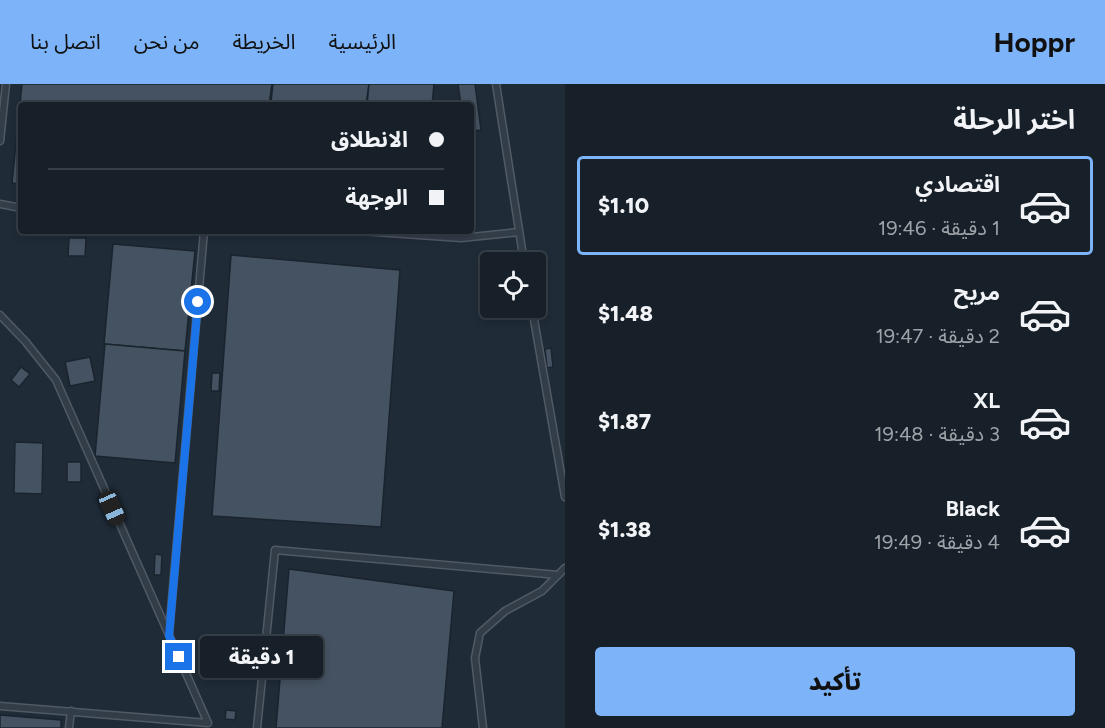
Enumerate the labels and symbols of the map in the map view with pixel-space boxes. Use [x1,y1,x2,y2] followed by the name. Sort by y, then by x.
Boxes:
[184,288,211,315] route start
[96,488,128,528] car
[200,636,323,678] callout: 1 دقيقة
[165,643,192,670] route end

